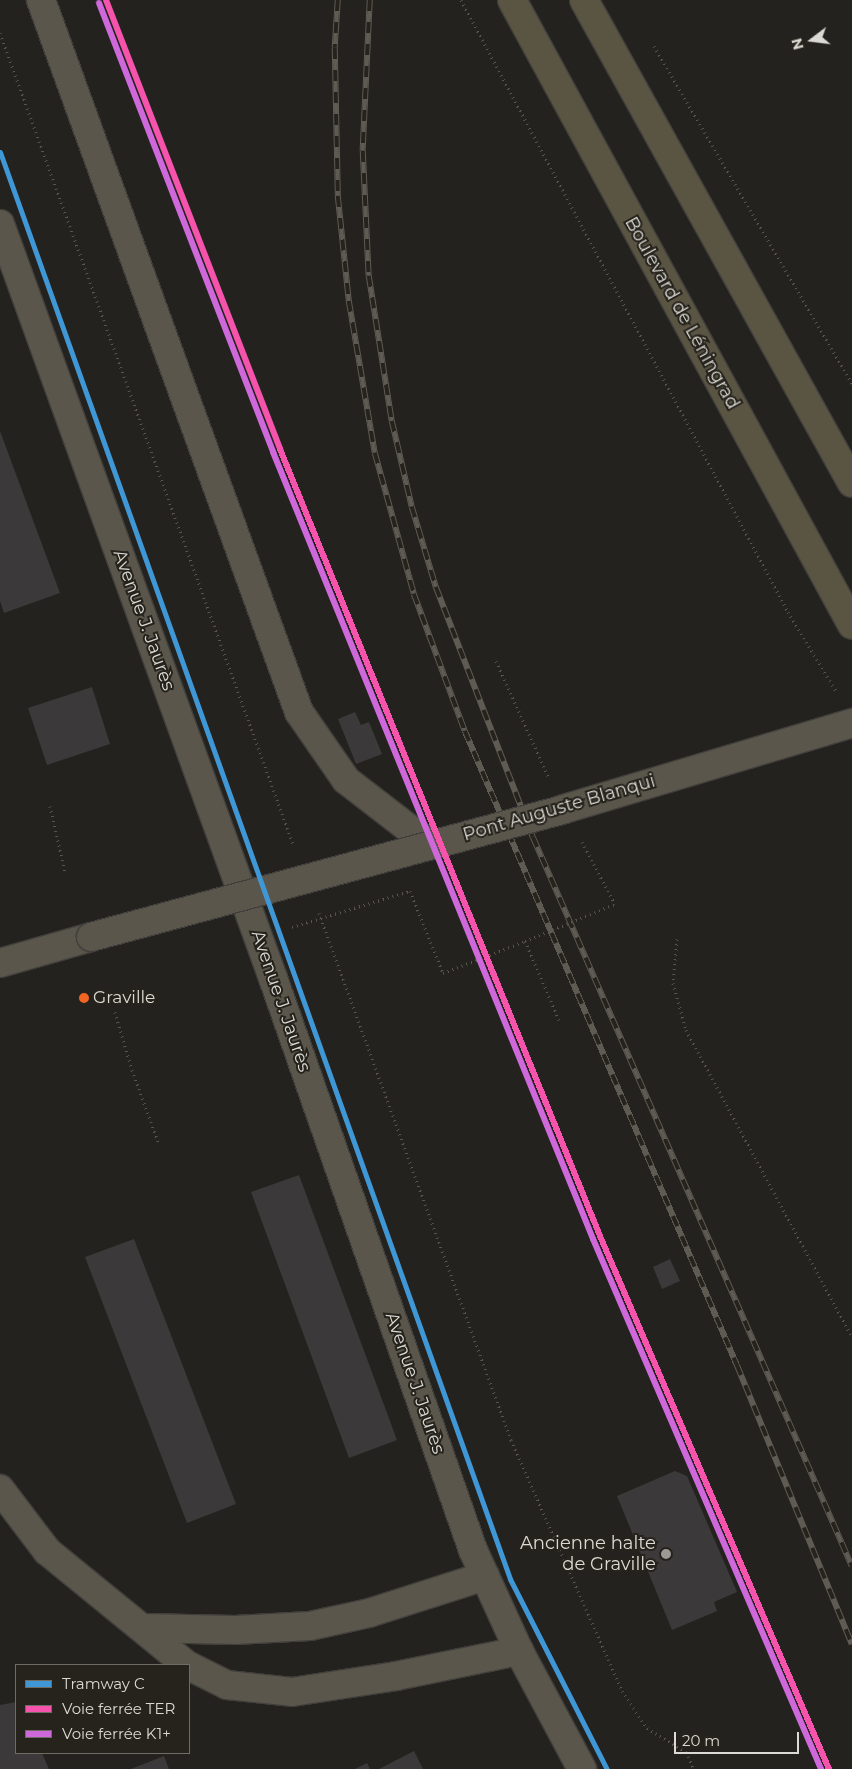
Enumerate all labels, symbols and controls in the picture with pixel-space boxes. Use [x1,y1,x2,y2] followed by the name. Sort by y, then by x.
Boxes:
[787,15,837,65] north arrow
[787,36,808,52] text: N
[620,213,744,413] street label: Boulevard de Léningrad
[108,547,180,693] street label: Avenue J. Jaurès
[460,770,658,846] street label: Pont Auguste Blanqui
[247,927,315,1075] street label: Avenue J. Jaurès
[93,988,155,1008] place label: Graville
[79,993,89,1003] marker: Graville
[381,1309,449,1457] street label: Avenue J. Jaurès
[520,1533,656,1576] place label: Ancienne halte de Graville
[660,1548,672,1560] marker: Ancienne halte de Graville
[15,1664,190,1754] legend
[62,1674,145,1693] text: Tramway C
[62,1699,175,1718] text: Voie ferrée TER
[677,1722,802,1754] scale bar
[62,1724,171,1743] text: Voie ferrée K1+
[682,1731,720,1750] text: 20 m

